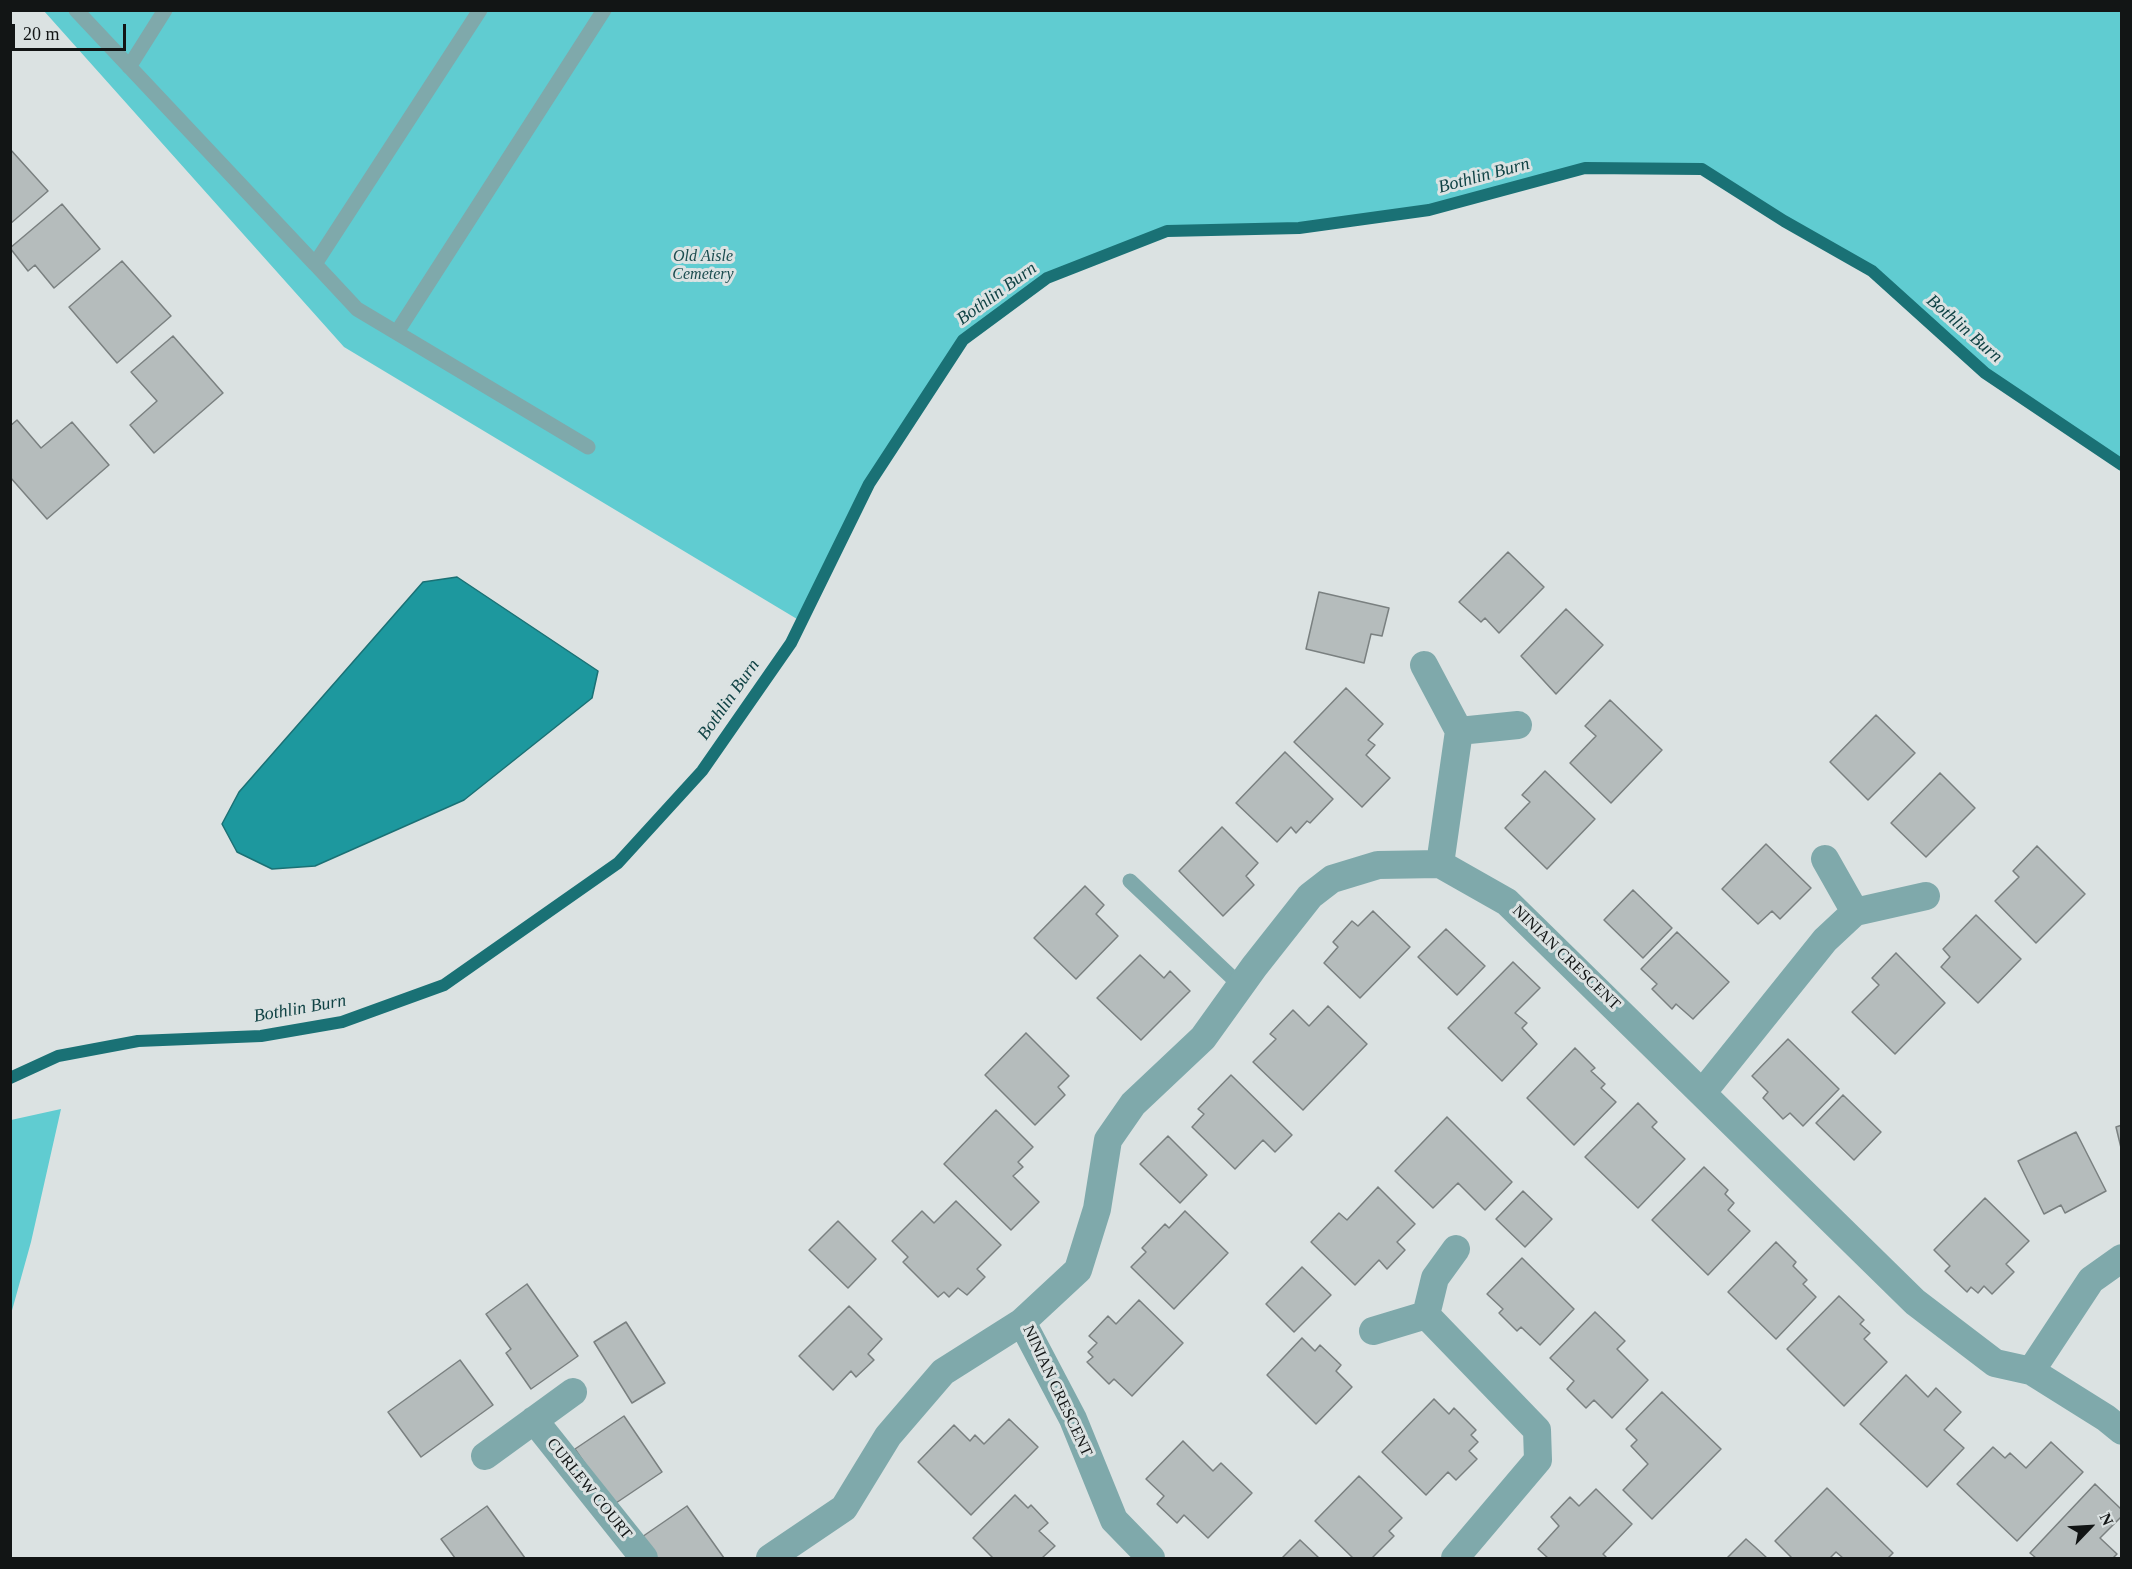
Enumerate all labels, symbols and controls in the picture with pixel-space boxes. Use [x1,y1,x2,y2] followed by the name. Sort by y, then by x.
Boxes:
[15,12,129,50] scale bar
[23,24,60,44] text: 20 m
[1436,153,1532,199] water label: Bothlin Burn
[672,247,734,285] park label: Old Aisle Cemetery
[953,258,1041,330] water label: Bothlin Burn
[1922,290,2006,368] water label: Bothlin Burn
[693,656,765,744] water label: Bothlin Burn
[1508,902,1624,1014] street label: NINIAN CRESCENT
[252,990,348,1028] water label: Bothlin Burn
[1018,1322,1096,1460] street label: NINIAN CRESCENT
[542,1434,636,1544] street label: CURLEW COURT
[2060,1497,2120,1557] north arrow
[2097,1510,2117,1528] text: N

